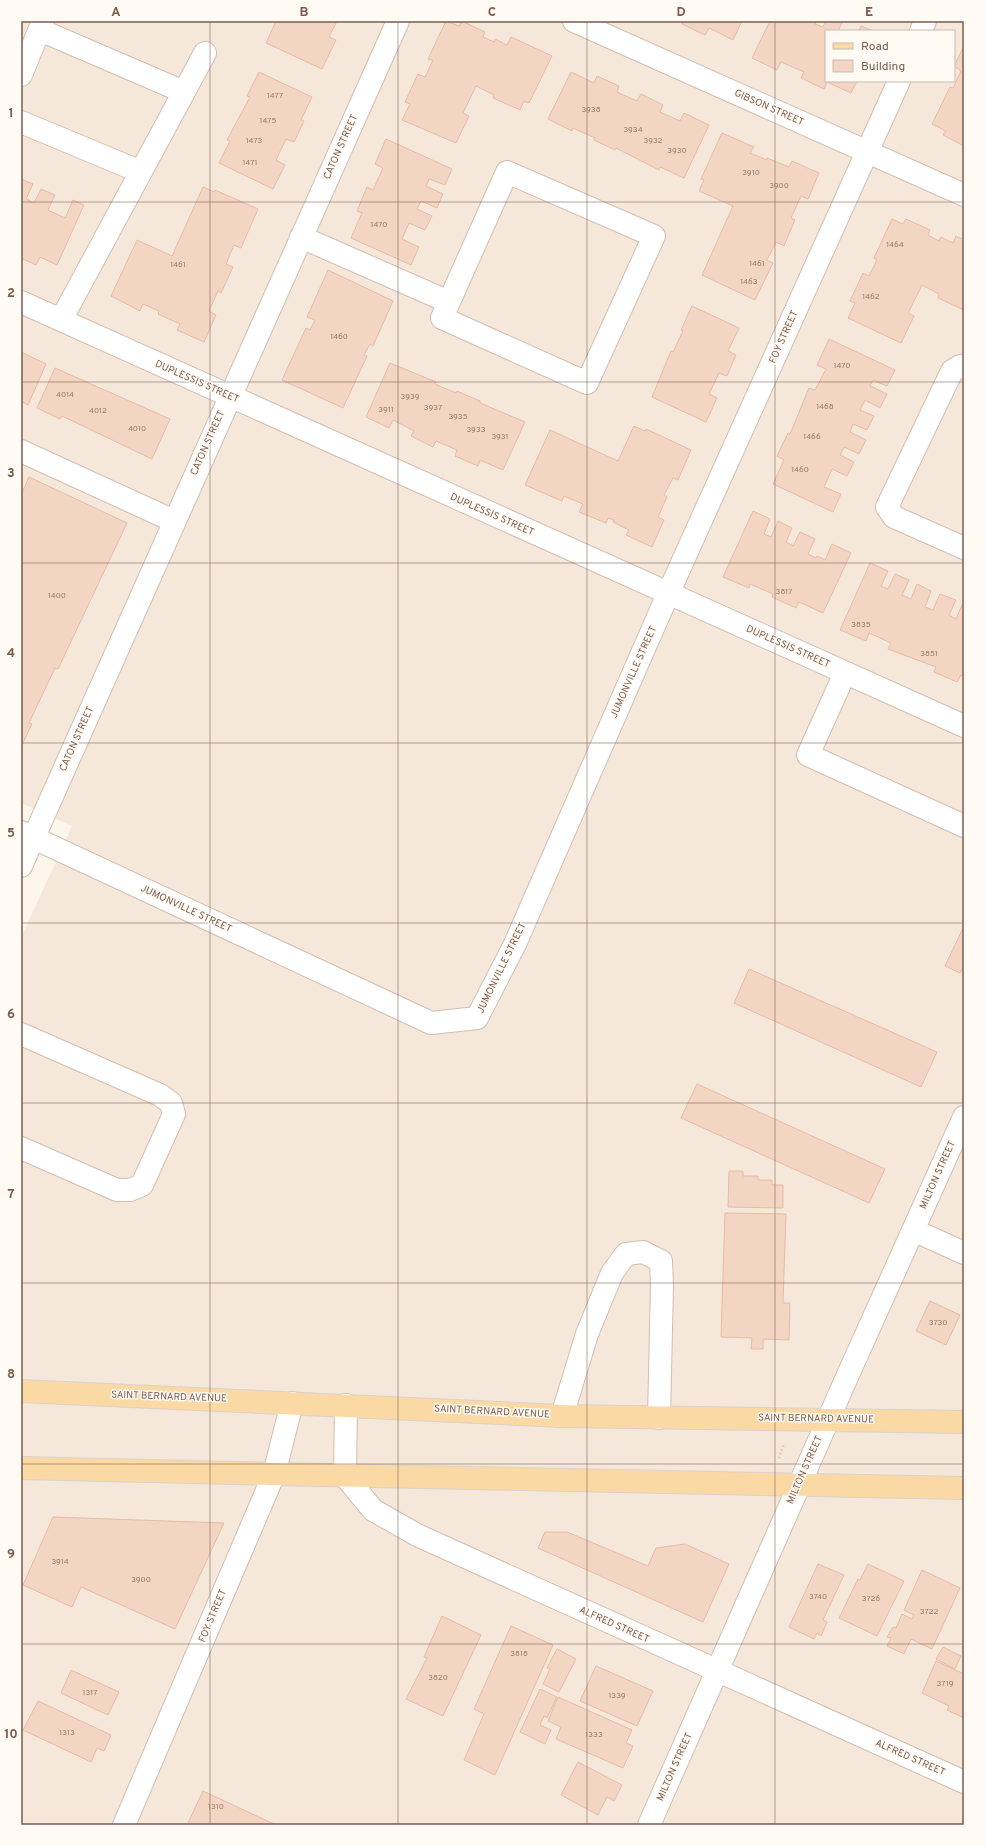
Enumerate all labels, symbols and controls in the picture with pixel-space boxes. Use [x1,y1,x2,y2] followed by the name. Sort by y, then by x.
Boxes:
[111,5,121,21] text: A
[300,5,309,21] text: B
[488,5,496,21] text: C
[676,5,686,21] text: D
[865,5,873,21] text: E
[825,30,955,82] legend
[861,39,889,55] text: Road
[861,59,905,75] text: Building
[732,87,806,129] street label: GIBSON STREET
[267,91,283,101] house number: 1477
[581,105,601,115] house number: 3938
[8,106,14,122] text: 1
[321,112,361,182] street label: CATON STREET
[260,116,276,126] house number: 1475
[623,125,643,135] house number: 3934
[246,136,262,146] house number: 1473
[644,136,663,146] house number: 3932
[667,146,687,156] house number: 3930
[242,158,258,168] house number: 1471
[742,168,760,178] house number: 3910
[769,181,789,191] house number: 3900
[371,220,387,230] house number: 1470
[886,240,904,250] house number: 1464
[749,259,765,269] house number: 1461
[170,260,186,270] house number: 1461
[740,277,758,287] house number: 1463
[7,286,15,302] text: 2
[862,292,880,302] house number: 1462
[767,308,802,366] street label: FOY STREET
[330,332,348,342] house number: 1460
[153,358,241,406] street label: DUPLESSIS STREET
[834,361,850,371] house number: 1470
[56,390,74,400] house number: 4014
[401,392,420,402] house number: 3939
[816,402,834,412] house number: 1468
[424,403,442,413] house number: 3937
[378,405,394,415] house number: 3911
[89,406,107,416] house number: 4012
[188,408,228,478] street label: CATON STREET
[448,412,468,422] house number: 3935
[128,424,146,434] house number: 4010
[466,425,486,435] house number: 3933
[491,432,509,442] house number: 3931
[803,432,821,442] house number: 1466
[791,465,809,475] house number: 1460
[7,466,15,482] text: 3
[448,491,536,539] street label: DUPLESSIS STREET
[776,587,792,597] house number: 3817
[48,591,66,601] house number: 1400
[851,620,871,630] house number: 3835
[744,623,832,671] street label: DUPLESSIS STREET
[608,624,660,720] street label: JUMONVILLE STREET
[7,646,15,662] text: 4
[920,649,938,659] house number: 3851
[57,704,97,774] street label: CATON STREET
[7,826,15,842] text: 5
[138,882,234,936] street label: JUMONVILLE STREET
[474,920,530,1016] street label: JUMONVILLE STREET
[7,1007,15,1023] text: 6
[917,1139,959,1211] street label: MILTON STREET
[8,1187,15,1203] text: 7
[929,1318,947,1328] house number: 3730
[7,1367,15,1383] text: 8
[111,1388,227,1406] street label: SAINT BERNARD AVENUE
[434,1402,550,1422] street label: SAINT BERNARD AVENUE
[758,1411,874,1427] street label: SAINT BERNARD AVENUE
[784,1434,826,1506] street label: MILTON STREET
[7,1547,15,1563] text: 9
[51,1557,69,1567] house number: 3914
[131,1575,151,1585] house number: 3900
[196,1587,230,1645] street label: FOY STREET
[809,1592,827,1602] house number: 3740
[862,1594,880,1604] house number: 3726
[577,1604,651,1646] street label: ALFRED STREET
[920,1607,938,1617] house number: 3722
[510,1649,528,1659] house number: 3818
[428,1673,448,1683] house number: 3820
[937,1679,954,1689] house number: 3719
[83,1688,97,1698] house number: 1317
[608,1691,626,1701] house number: 1339
[4,1727,18,1743] text: 10
[59,1728,75,1738] house number: 1313
[585,1730,603,1740] house number: 1333
[654,1731,696,1803] street label: MILTON STREET
[873,1737,947,1779] street label: ALFRED STREET
[208,1802,224,1812] house number: 1310

